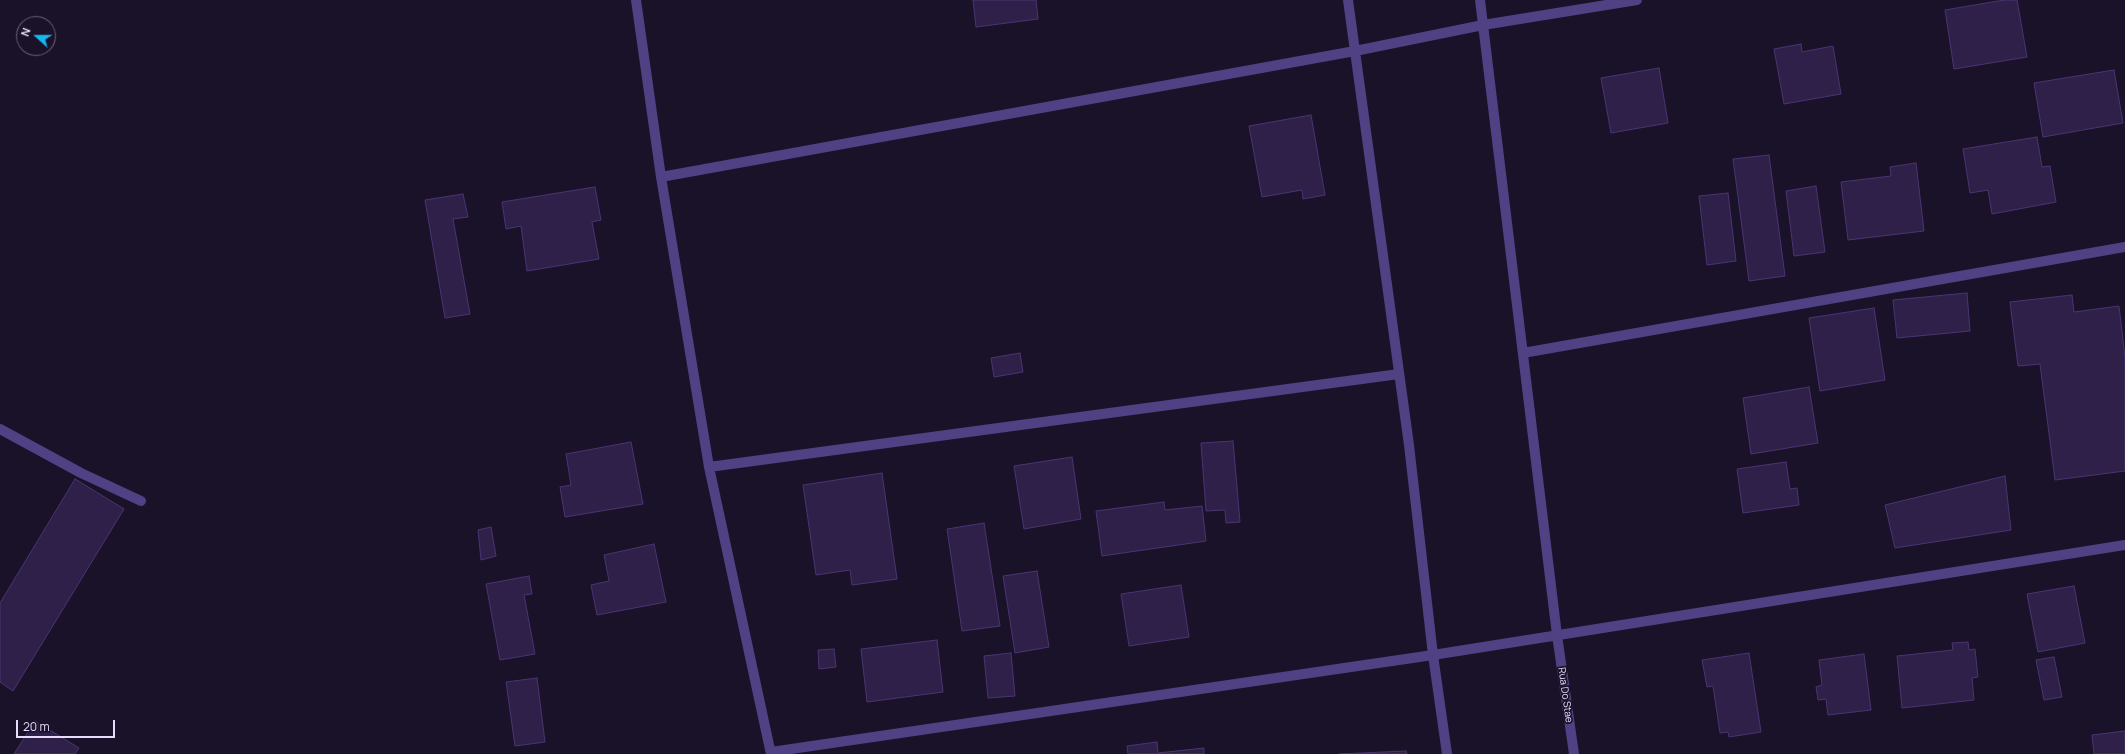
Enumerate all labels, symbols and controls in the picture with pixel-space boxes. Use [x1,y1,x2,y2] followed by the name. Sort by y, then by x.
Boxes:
[16,16,56,56] north arrow
[17,26,34,38] text: N
[1555,666,1575,724] street label: Rua Do Stae
[18,712,117,738] scale bar
[23,718,50,735] text: 20 m

